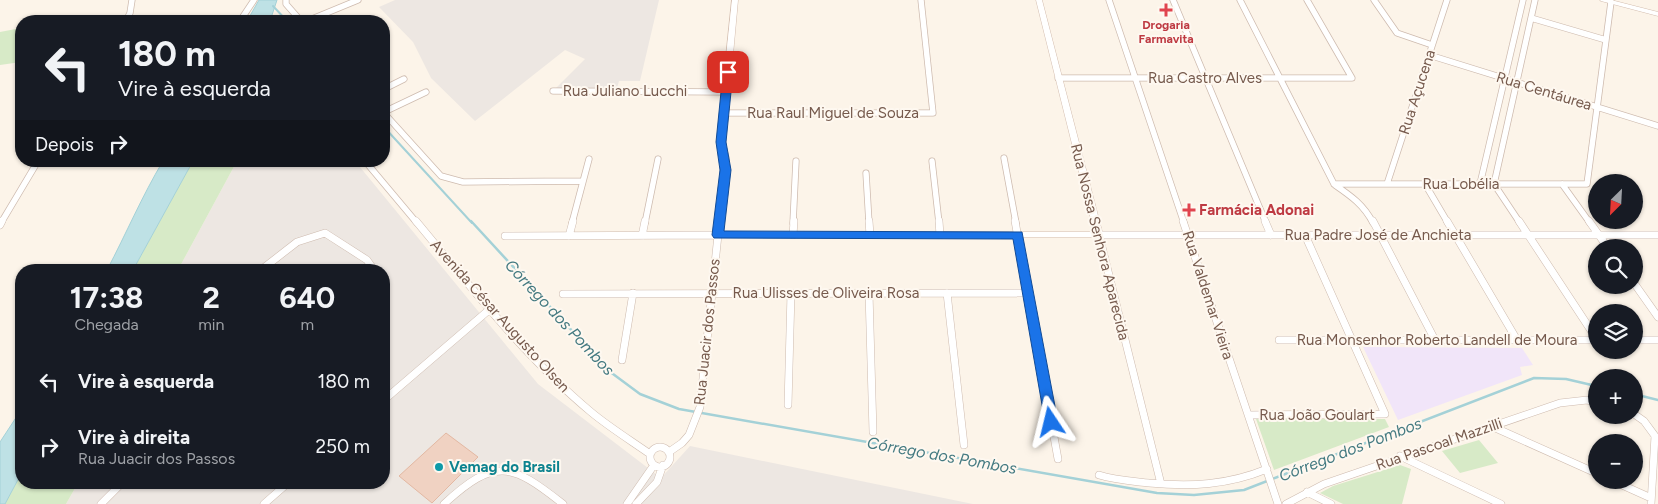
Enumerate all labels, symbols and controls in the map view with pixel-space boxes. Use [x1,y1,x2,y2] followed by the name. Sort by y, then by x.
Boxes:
[1160,4,1172,16] marker: Drogaria Farmavita
[1138,18,1194,46] place label: Drogaria Farmavita
[118,33,216,75] text: 180 m
[35,35,100,100] icon: left
[1395,47,1439,137] street label: Rua Açucena
[707,51,749,93] pin
[714,58,742,86] icon: arrive
[1494,68,1594,114] street label: Rua Centáurea
[1148,69,1262,87] street label: Rua Castro Alves
[118,75,271,102] text: Vire à esquerda
[563,82,687,100] street label: Rua Juliano Lucchi
[747,104,919,122] street label: Rua Raul Miguel de Souza
[104,130,132,158] icon: right
[35,133,94,156] text: Depois
[1067,142,1133,342] street label: Rua Nossa Senhora Aparecida
[1588,174,1642,229] north arrow
[1588,174,1643,489] map controls
[1422,175,1500,193] street label: Rua Lobélia
[1199,201,1314,219] place label: Farmácia Adonai
[1183,204,1195,216] marker: Farmácia Adonai
[1284,226,1472,244] street label: Rua Padre José de Anchieta
[1179,228,1237,362] street label: Rua Valdemar Vieira
[427,236,573,396] street label: Avenida César Augusto Olsen
[1588,239,1643,294] button: search
[501,255,619,380] water label: Córrego dos Pombos
[690,258,724,406] street label: Rua Juacir dos Passos
[70,279,143,316] text: 17:38
[203,279,220,316] text: 2
[279,279,335,316] text: 640
[733,284,919,302] street label: Rua Ulisses de Oliveira Rosa
[1588,304,1643,359] button: layers
[74,315,139,334] text: Chegada
[198,315,224,334] text: min
[300,315,314,334] text: m
[1297,331,1577,349] street label: Rua Monsenhor Roberto Landell de Moura
[35,368,63,396] icon: left
[1588,369,1643,424] button: +
[78,370,214,393] text: Vire à esquerda
[317,370,370,393] text: 180 m
[1024,395,1076,447] position arrow
[1259,406,1375,424] street label: Rua João Goulart
[1276,413,1425,485] water label: Córrego dos Pombos
[1373,414,1505,474] street label: Rua Pascoal Mazzilli
[78,426,190,449] text: Vire à direita
[35,433,63,461] icon: right
[866,433,1019,478] water label: Córrego dos Pombos
[1588,434,1643,489] button: −
[315,435,370,458] text: 250 m
[78,449,235,468] text: Rua Juacir dos Passos
[449,458,560,476] place label: Vemag do Brasil
[433,461,445,473] marker: Vemag do Brasil

